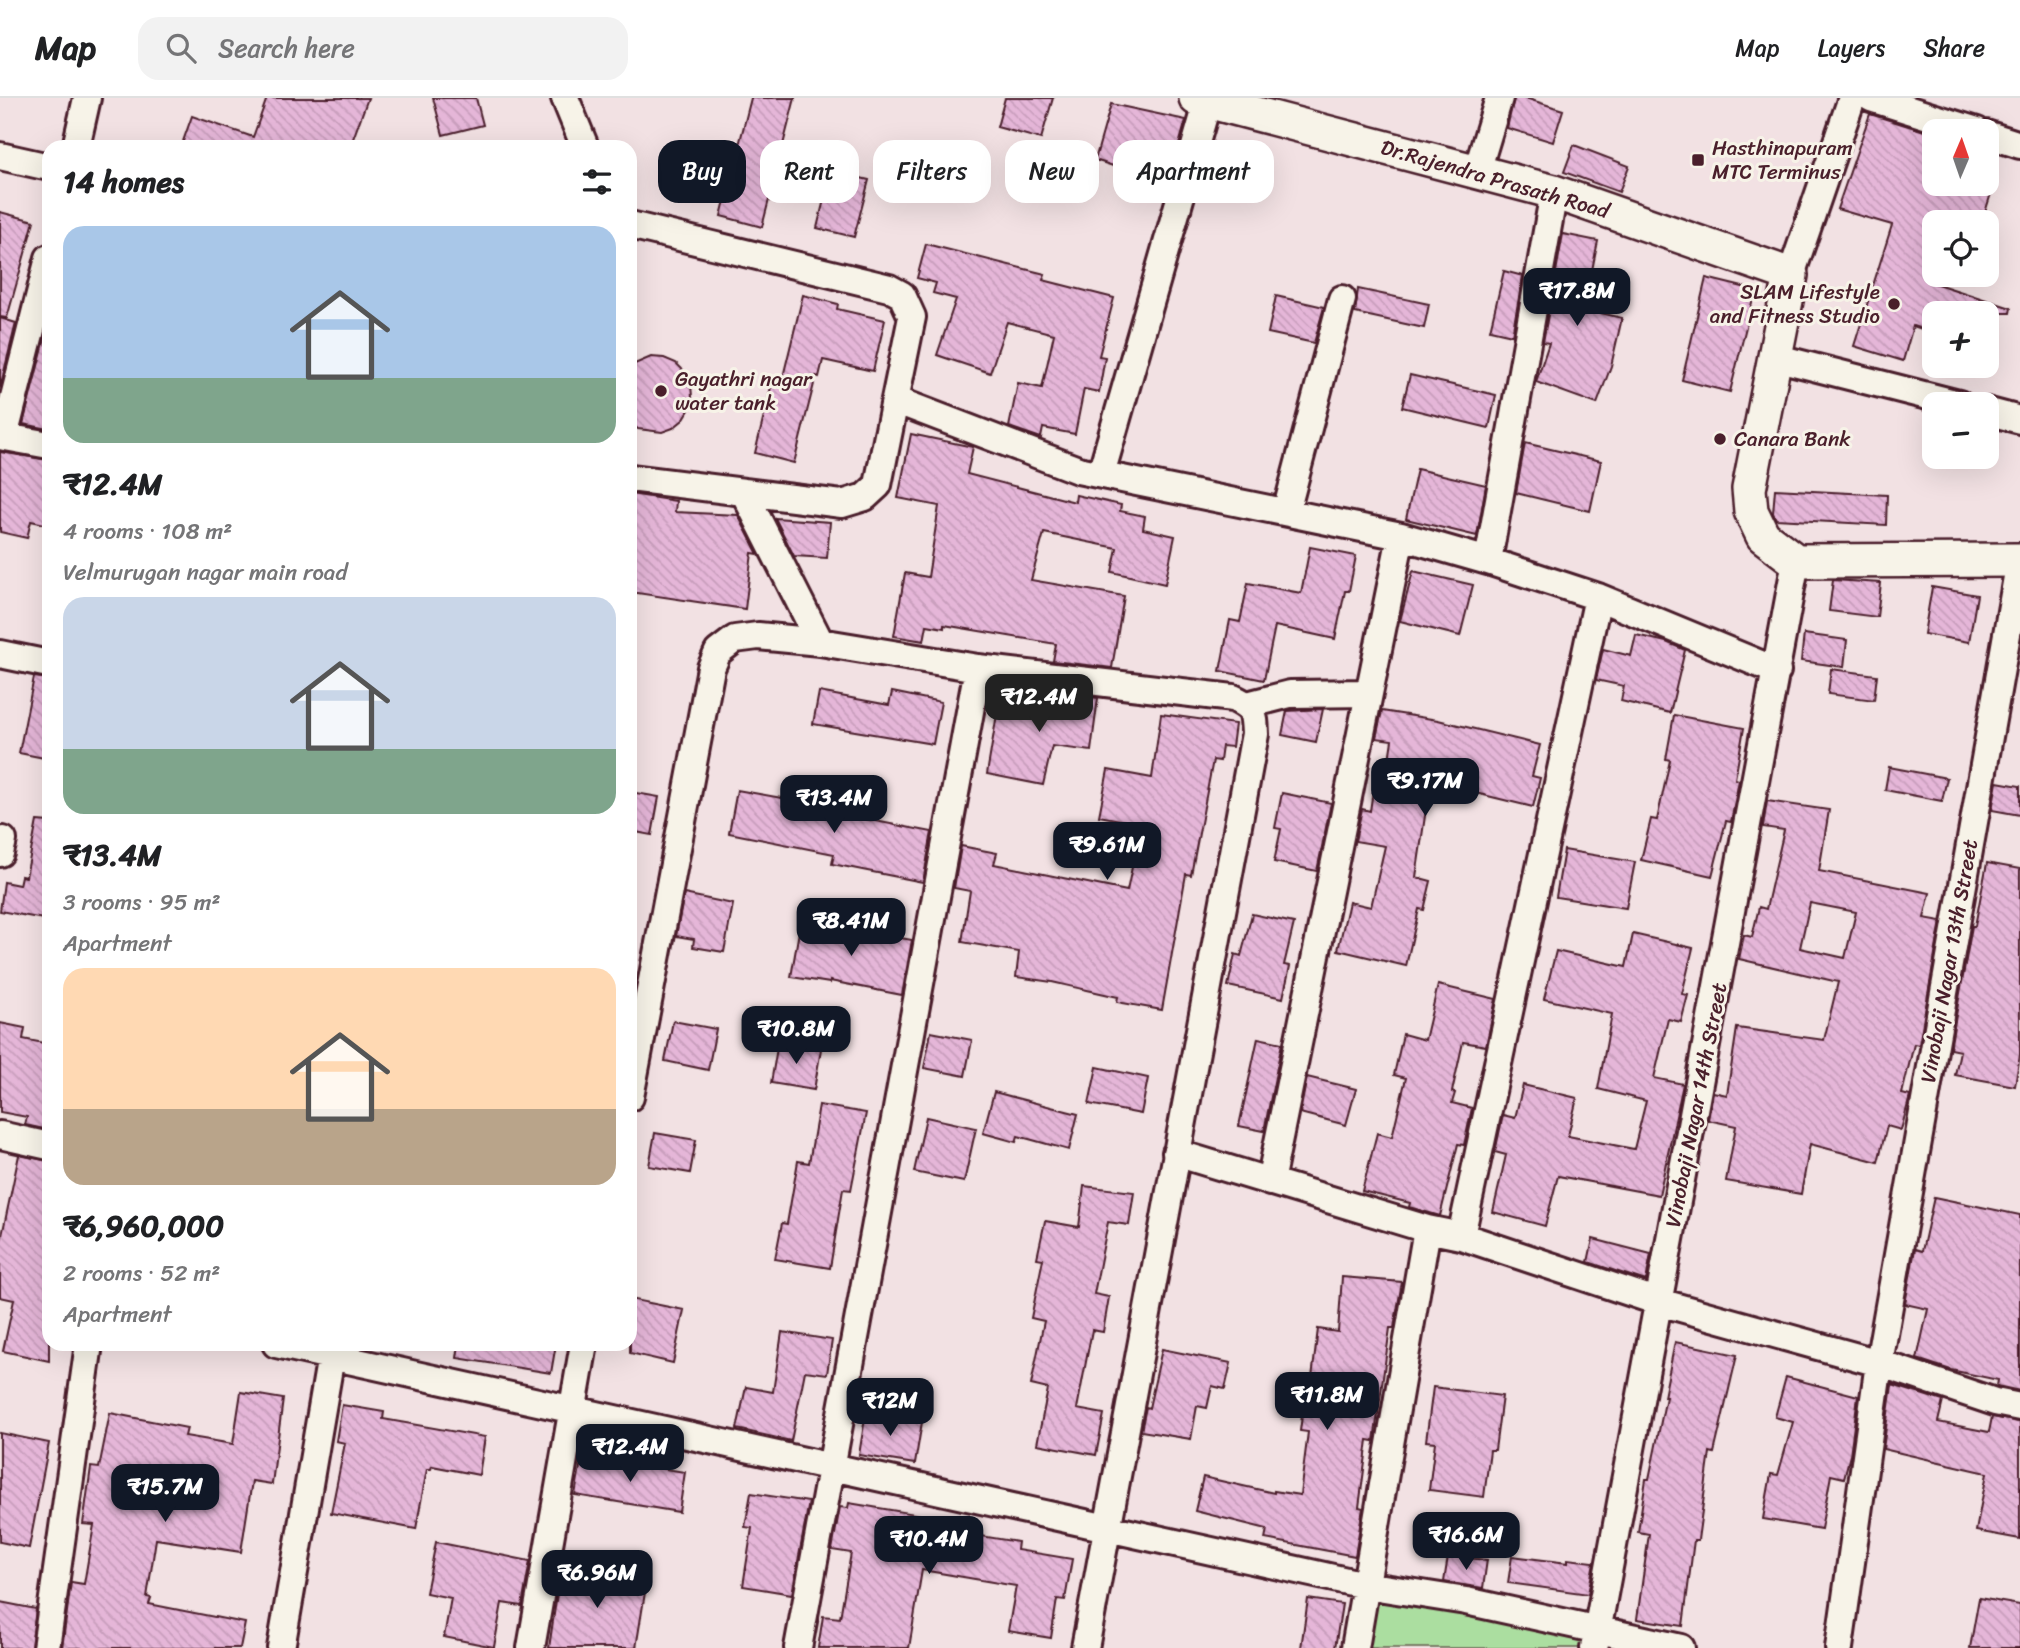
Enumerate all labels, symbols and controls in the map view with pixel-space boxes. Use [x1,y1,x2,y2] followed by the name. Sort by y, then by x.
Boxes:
[138,17,628,80] search box
[35,19,96,77] text: Map
[218,25,355,71] text: Search here
[1735,27,1780,69] text: Map
[1818,27,1885,69] text: Layers
[1923,27,1985,69] text: Share
[162,29,200,67] icon: search
[1922,119,1998,196] north arrow
[1922,119,1999,469] map controls
[1376,128,1616,230] street label: Dr.Rajendra Prasath Road
[1712,129,1853,191] place label: Hasthinapuram MTC Terminus
[658,140,746,203] chip: Buy
[760,140,859,203] chip: Rent
[873,140,991,203] chip: Filters
[1005,140,1099,203] chip: New
[1113,140,1274,203] chip: Apartment
[1690,152,1706,168] marker: Hasthinapuram MTC Terminus
[63,155,184,209] text: 14 homes
[578,163,616,201] icon: filters
[1922,210,1999,287] button: locate
[1520,268,1634,328] pin: ₹17.8M
[1539,270,1615,311] text: ₹17.8M
[277,272,403,398] icon: home
[1710,273,1880,335] place label: SLAM Lifestyle and Fitness Studio
[1886,296,1902,312] marker: SLAM Lifestyle and Fitness Studio
[1922,301,1999,378] button: +
[675,360,813,422] place label: Gayathri nagar water tank
[653,383,669,399] marker: Gayathri nagar water tank
[1922,392,1999,469] button: −
[1734,420,1851,458] place label: Canara Bank
[1712,431,1728,447] marker: Canara Bank
[63,457,162,511] text: ₹12.4M
[63,511,232,552] text: 4 rooms · 108 m²
[63,552,348,593] text: Velmurugan nagar main road
[277,643,403,769] icon: home
[982,674,1096,734] pin: ₹12.4M
[1001,676,1077,717] text: ₹12.4M
[1368,758,1482,818] pin: ₹9.17M
[1387,760,1463,801] text: ₹9.17M
[777,776,891,835] pin: ₹13.4M
[796,777,872,818] text: ₹13.4M
[1050,822,1164,882] pin: ₹9.61M
[1069,824,1145,865] text: ₹9.61M
[63,828,161,882] text: ₹13.4M
[1909,836,1989,1086] street label: Vinobaji Nagar 13th Street
[63,882,220,923] text: 3 rooms · 95 m²
[794,898,908,958] pin: ₹8.41M
[813,900,889,941] text: ₹8.41M
[63,923,172,964] text: Apartment
[1654,979,1738,1231] street label: Vinobaji Nagar 14th Street
[739,1006,853,1066] pin: ₹10.8M
[758,1008,834,1049] text: ₹10.8M
[277,1014,403,1140] icon: home
[63,1199,224,1253] text: ₹6,960,000
[63,1253,220,1294] text: 2 rooms · 52 m²
[63,1294,172,1335] text: Apartment
[1270,1372,1384,1432] pin: ₹11.8M
[1291,1374,1363,1415] text: ₹11.8M
[849,1378,931,1438] pin: ₹12M
[863,1380,917,1421] text: ₹12M
[573,1424,687,1484] pin: ₹12.4M
[592,1426,668,1467] text: ₹12.4M
[108,1464,222,1524] pin: ₹15.7M
[127,1466,203,1507] text: ₹15.7M
[1409,1512,1523,1572] pin: ₹16.6M
[1429,1514,1503,1555] text: ₹16.6M
[872,1516,986,1576] pin: ₹10.4M
[890,1518,968,1559] text: ₹10.4M
[540,1550,654,1610] pin: ₹6.96M
[558,1552,636,1593] text: ₹6.96M

